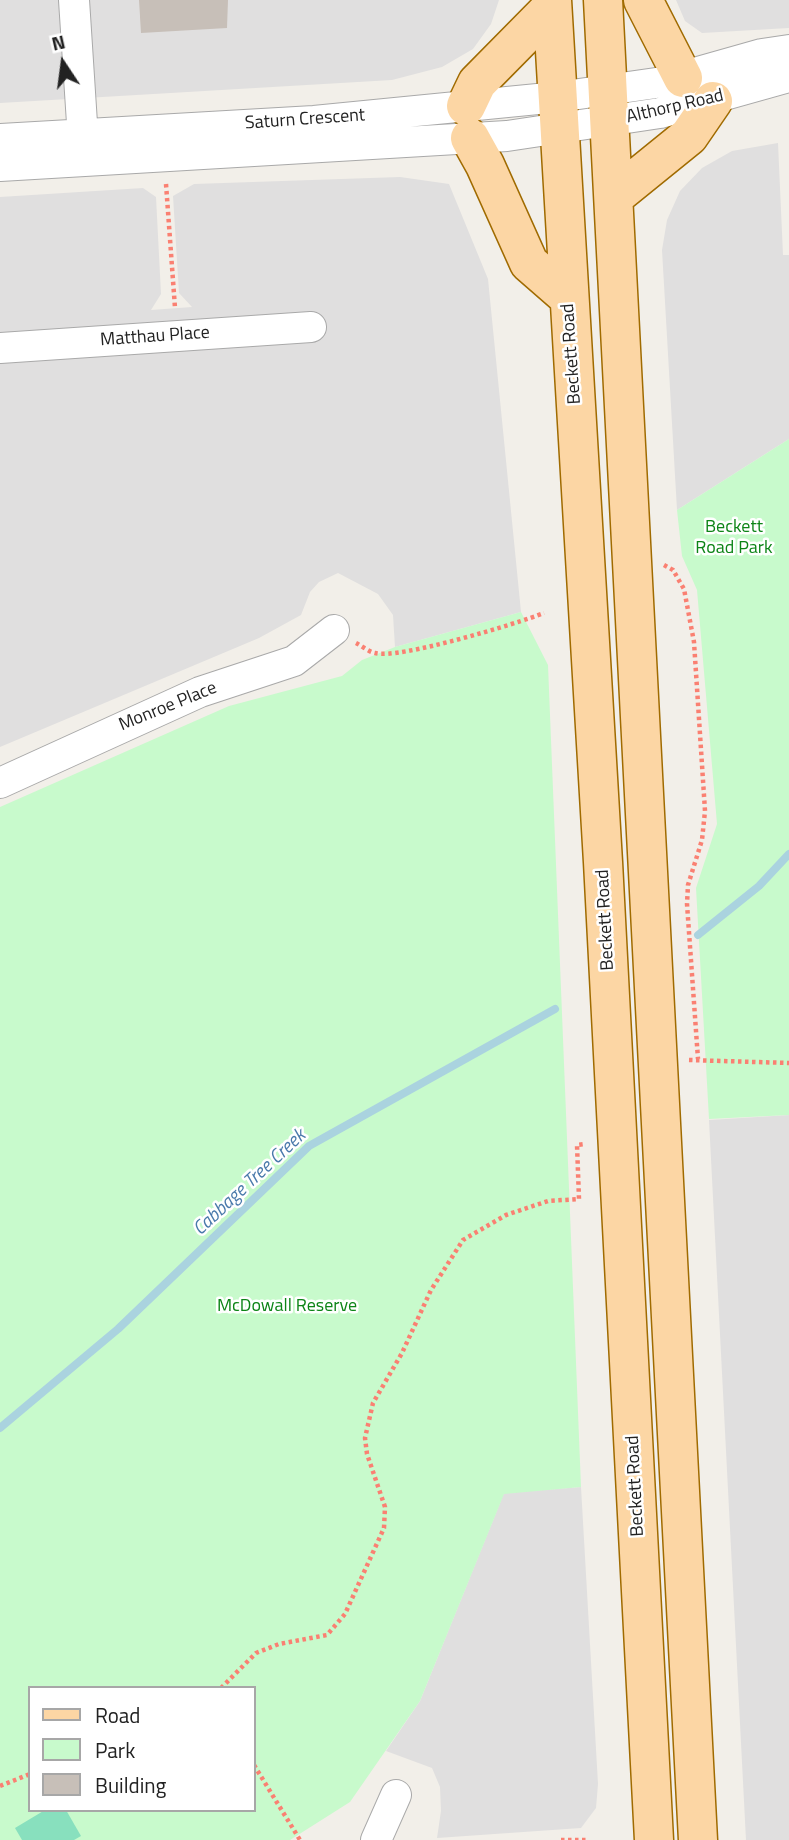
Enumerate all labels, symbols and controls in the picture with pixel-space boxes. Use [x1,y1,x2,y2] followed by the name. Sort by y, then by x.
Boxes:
[48,26,68,58] text: N
[28,28,98,98] north arrow
[624,85,726,129] street label: Althorp Road
[244,105,366,135] street label: Saturn Crescent
[558,303,586,405] street label: Beckett Road
[100,322,210,352] street label: Matthau Place
[695,517,773,560] park label: Beckett Road Park
[116,678,220,736] street label: Monroe Place
[593,869,619,971] street label: Beckett Road
[189,1125,311,1241] water label: Cabbage Tree Creek
[217,1296,357,1318] park label: McDowall Reserve
[623,1435,649,1537] street label: Beckett Road
[28,1686,256,1812] legend
[95,1699,140,1731] text: Road
[95,1734,135,1766] text: Park
[95,1769,166,1801] text: Building

